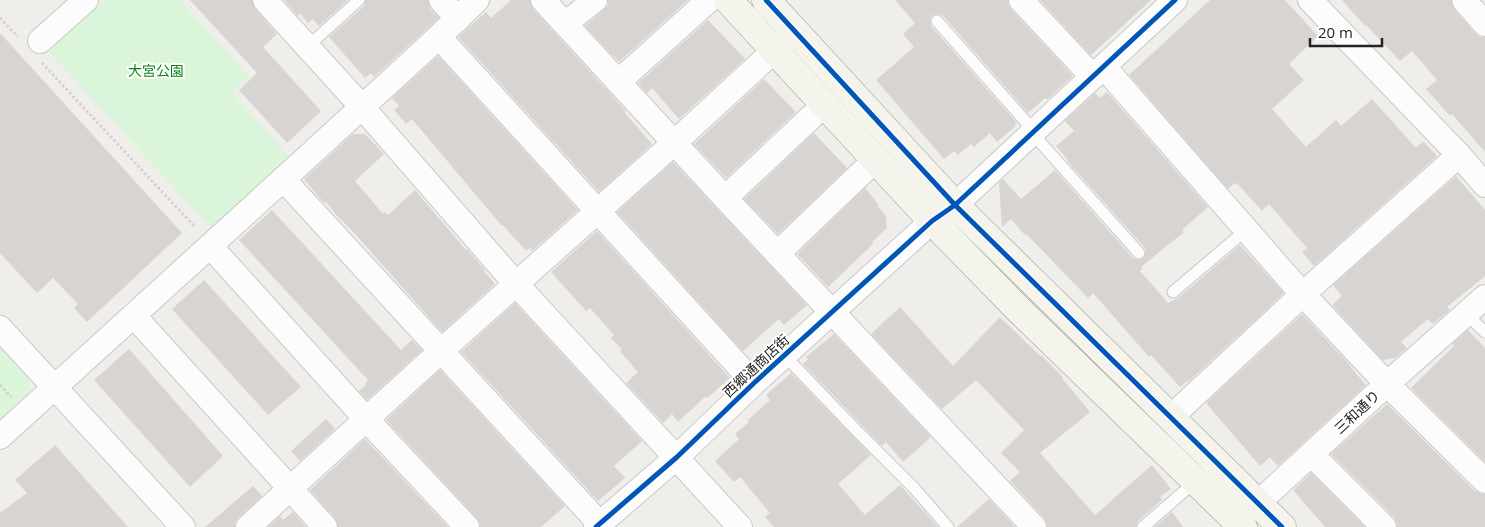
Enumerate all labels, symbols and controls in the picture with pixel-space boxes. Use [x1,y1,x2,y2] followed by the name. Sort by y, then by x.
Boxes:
[1310,15,1382,47] scale bar
[1318,22,1353,42] text: 20 m
[128,61,184,80] park label: 大宮公園
[718,330,793,401] street label: 西郷通商店街
[1330,386,1384,438] street label: 三和通り

